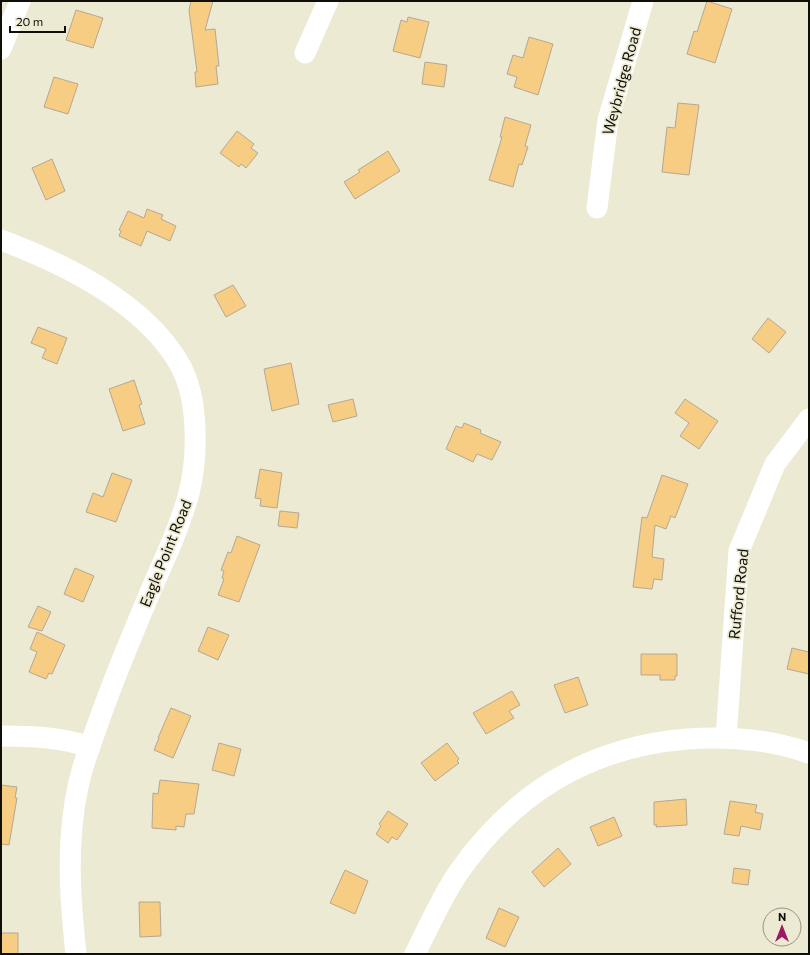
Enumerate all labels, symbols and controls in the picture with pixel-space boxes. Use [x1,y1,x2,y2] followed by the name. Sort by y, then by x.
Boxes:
[10,8,65,34] scale bar
[16,14,43,28] text: 20 m
[598,25,644,137] street label: Weybridge Road
[135,497,195,609] street label: Eagle Point Road
[724,548,752,640] street label: Rufford Road
[762,907,802,947] north arrow
[778,910,786,923] text: N

